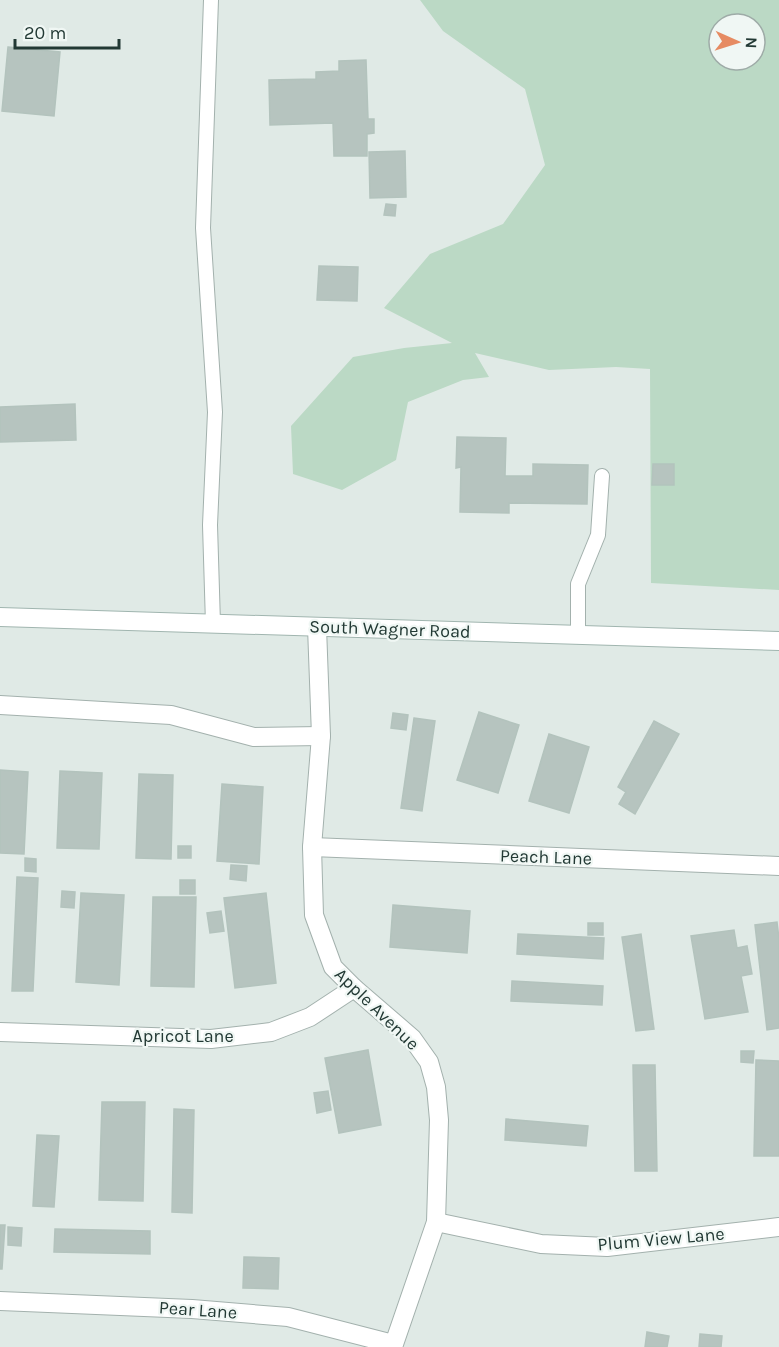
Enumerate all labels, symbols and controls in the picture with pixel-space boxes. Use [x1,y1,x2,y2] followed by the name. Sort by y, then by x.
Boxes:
[15,12,118,50] scale bar
[707,12,767,72] north arrow
[24,22,66,44] text: 20 m
[742,37,761,49] text: N
[309,615,471,643] street label: South Wagner Road
[500,844,592,870] street label: Peach Lane
[330,963,424,1055] street label: Apple Avenue
[132,1025,234,1047] street label: Apricot Lane
[597,1222,725,1256] street label: Plum View Lane
[158,1296,238,1324] street label: Pear Lane

